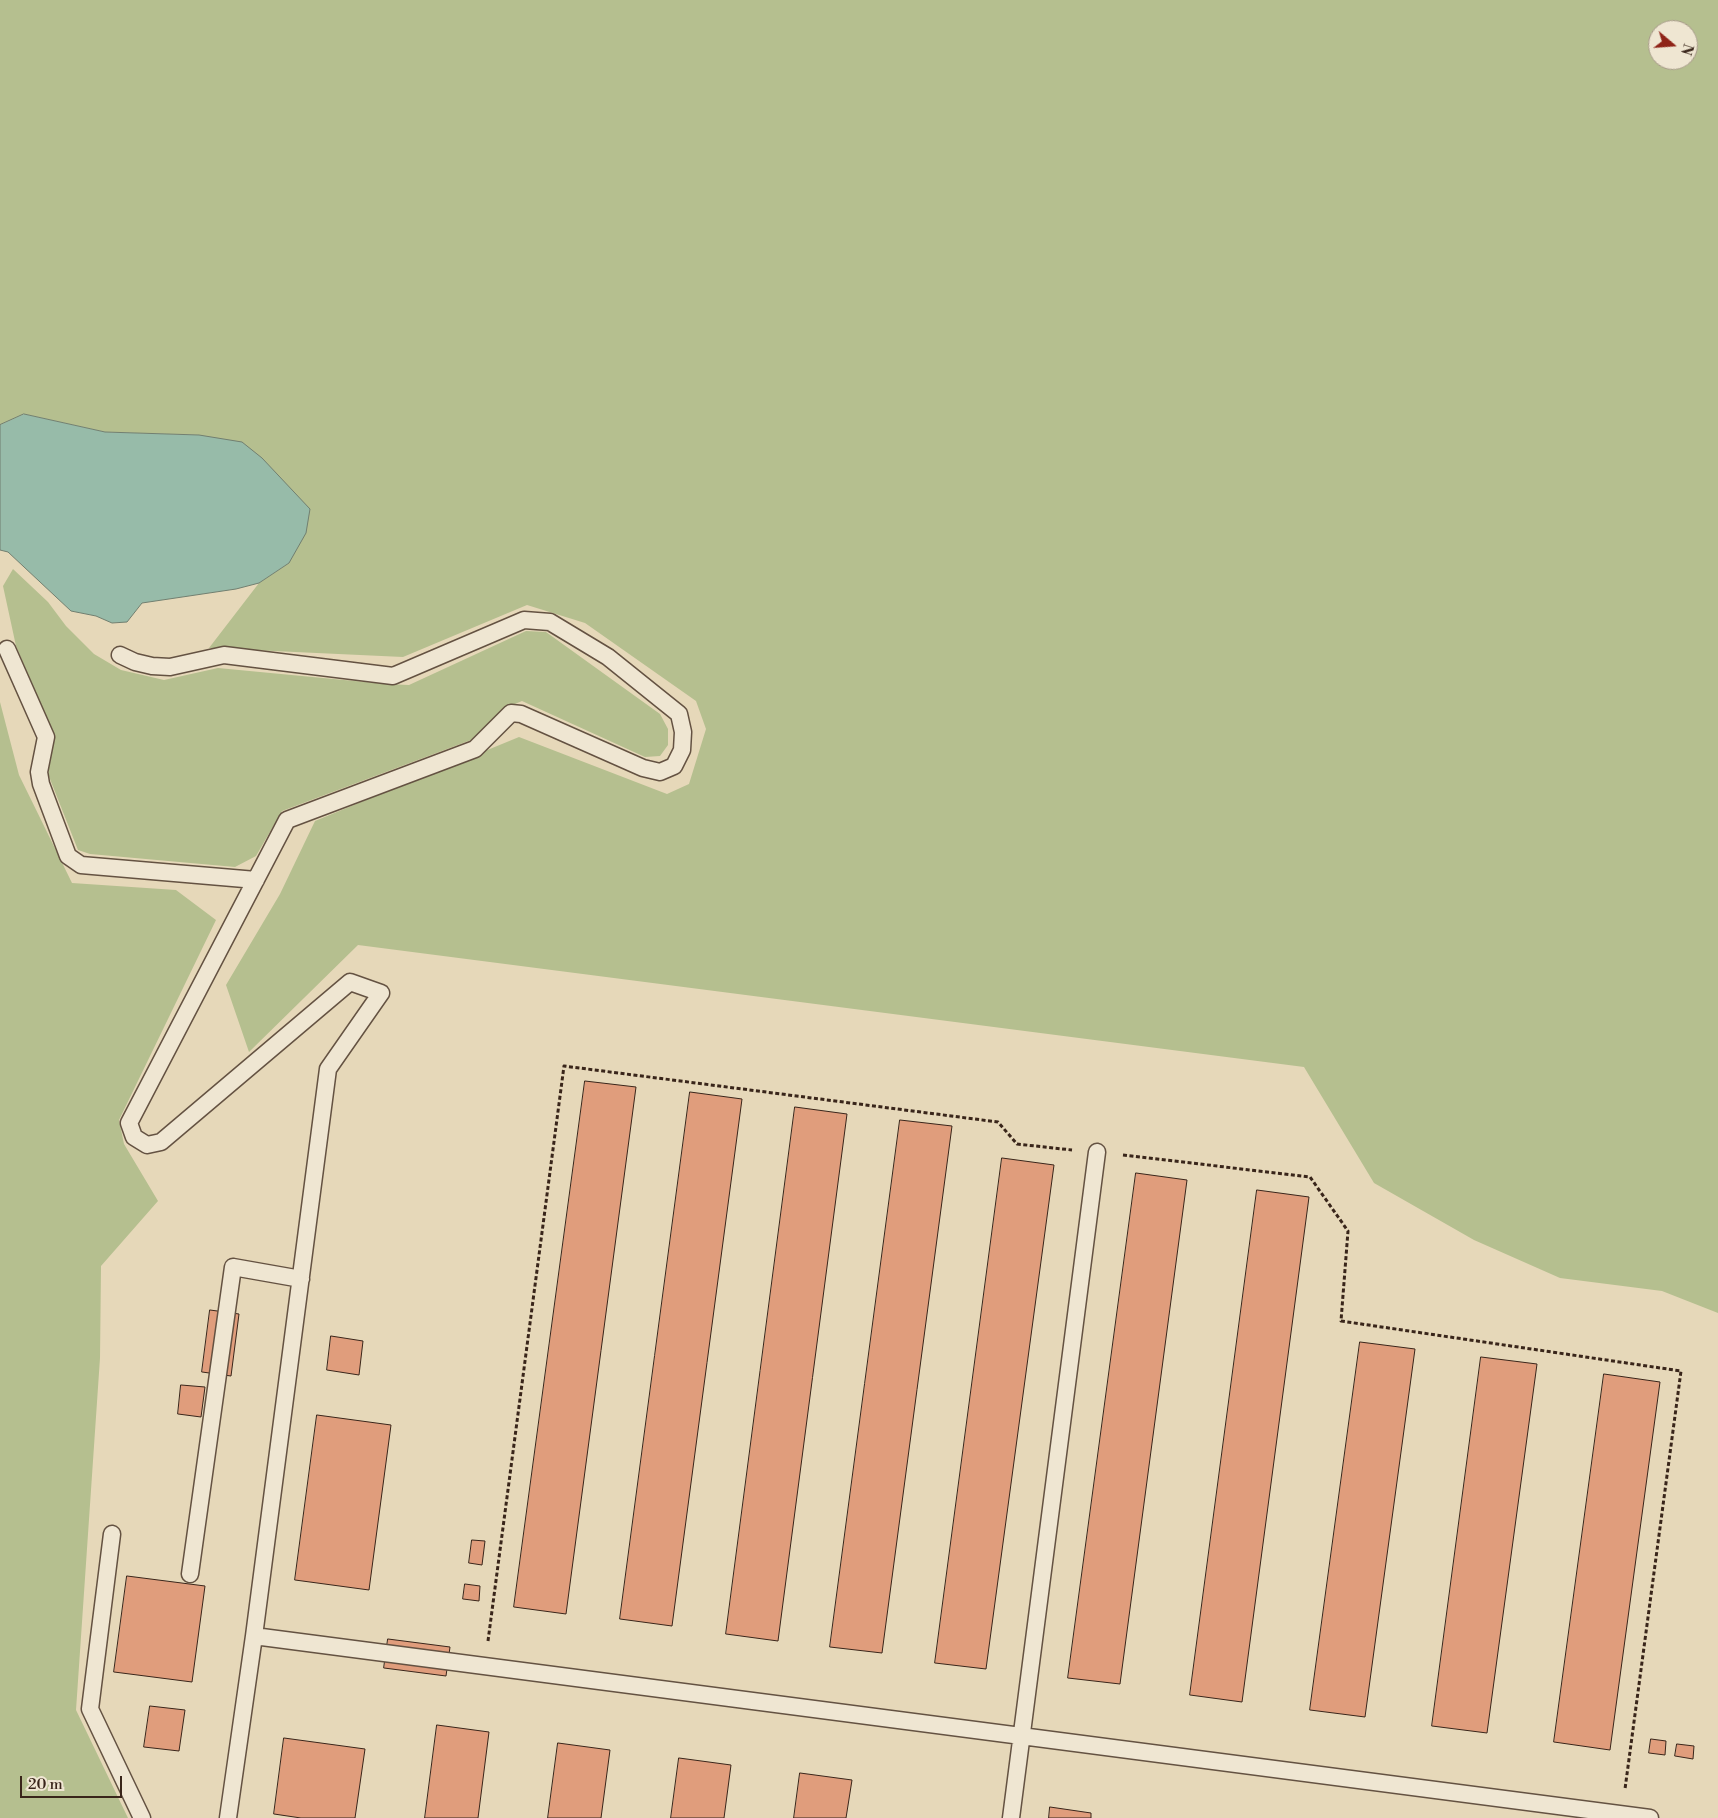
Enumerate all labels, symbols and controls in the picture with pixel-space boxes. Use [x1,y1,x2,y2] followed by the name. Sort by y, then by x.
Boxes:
[1648,20,1698,70] north arrow
[1676,41,1697,57] text: N
[22,1766,125,1798] scale bar
[28,1775,63,1794] text: 20 m

